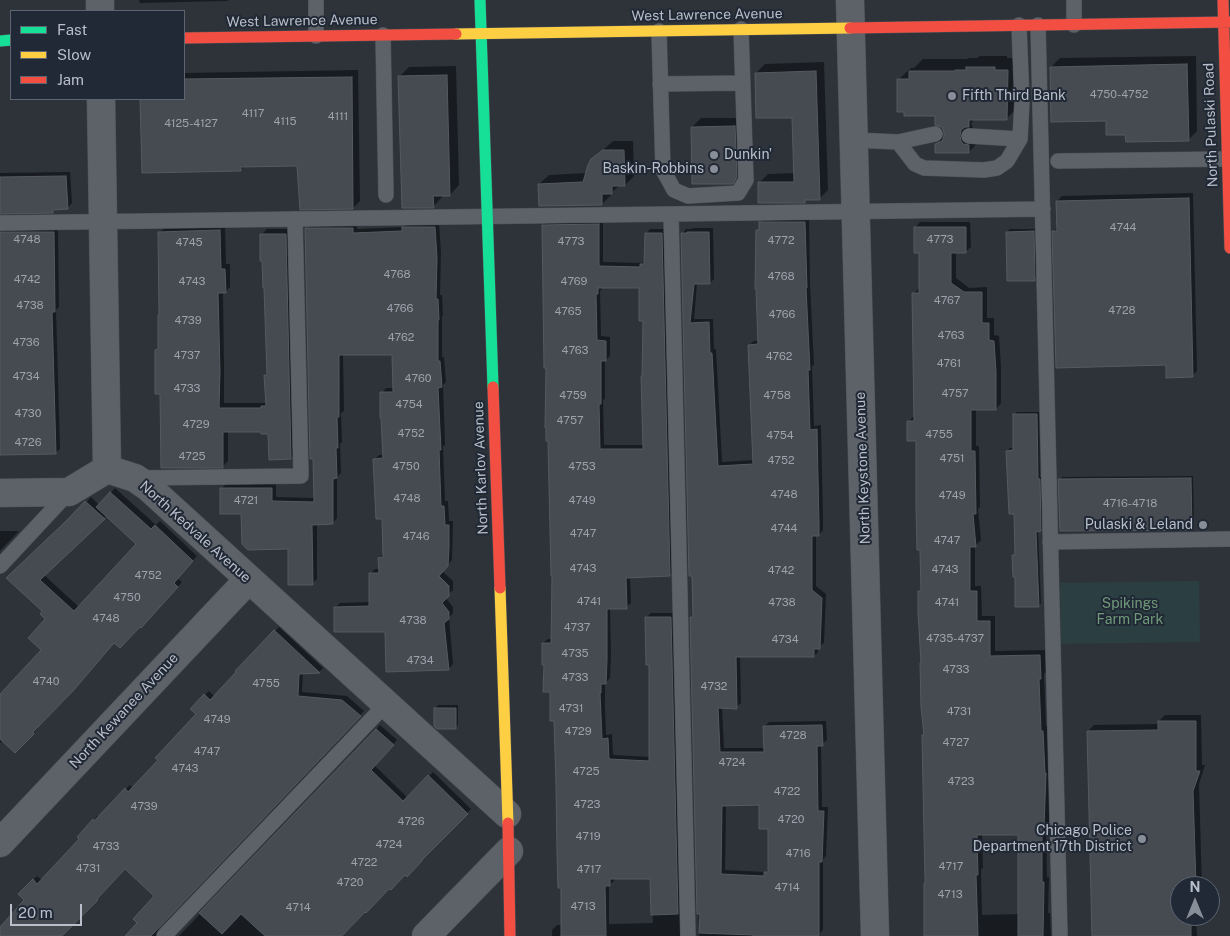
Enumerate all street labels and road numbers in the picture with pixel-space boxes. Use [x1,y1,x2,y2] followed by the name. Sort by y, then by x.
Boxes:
[631,5,783,25] street label: West Lawrence Avenue
[226,11,378,31] street label: West Lawrence Avenue
[1200,63,1222,187] street label: North Pulaski Road
[852,392,874,544] street label: North Keystone Avenue
[470,401,492,535] street label: North Karlov Avenue
[136,478,254,586] street label: North Kedvale Avenue
[66,650,182,772] street label: North Kewanee Avenue

